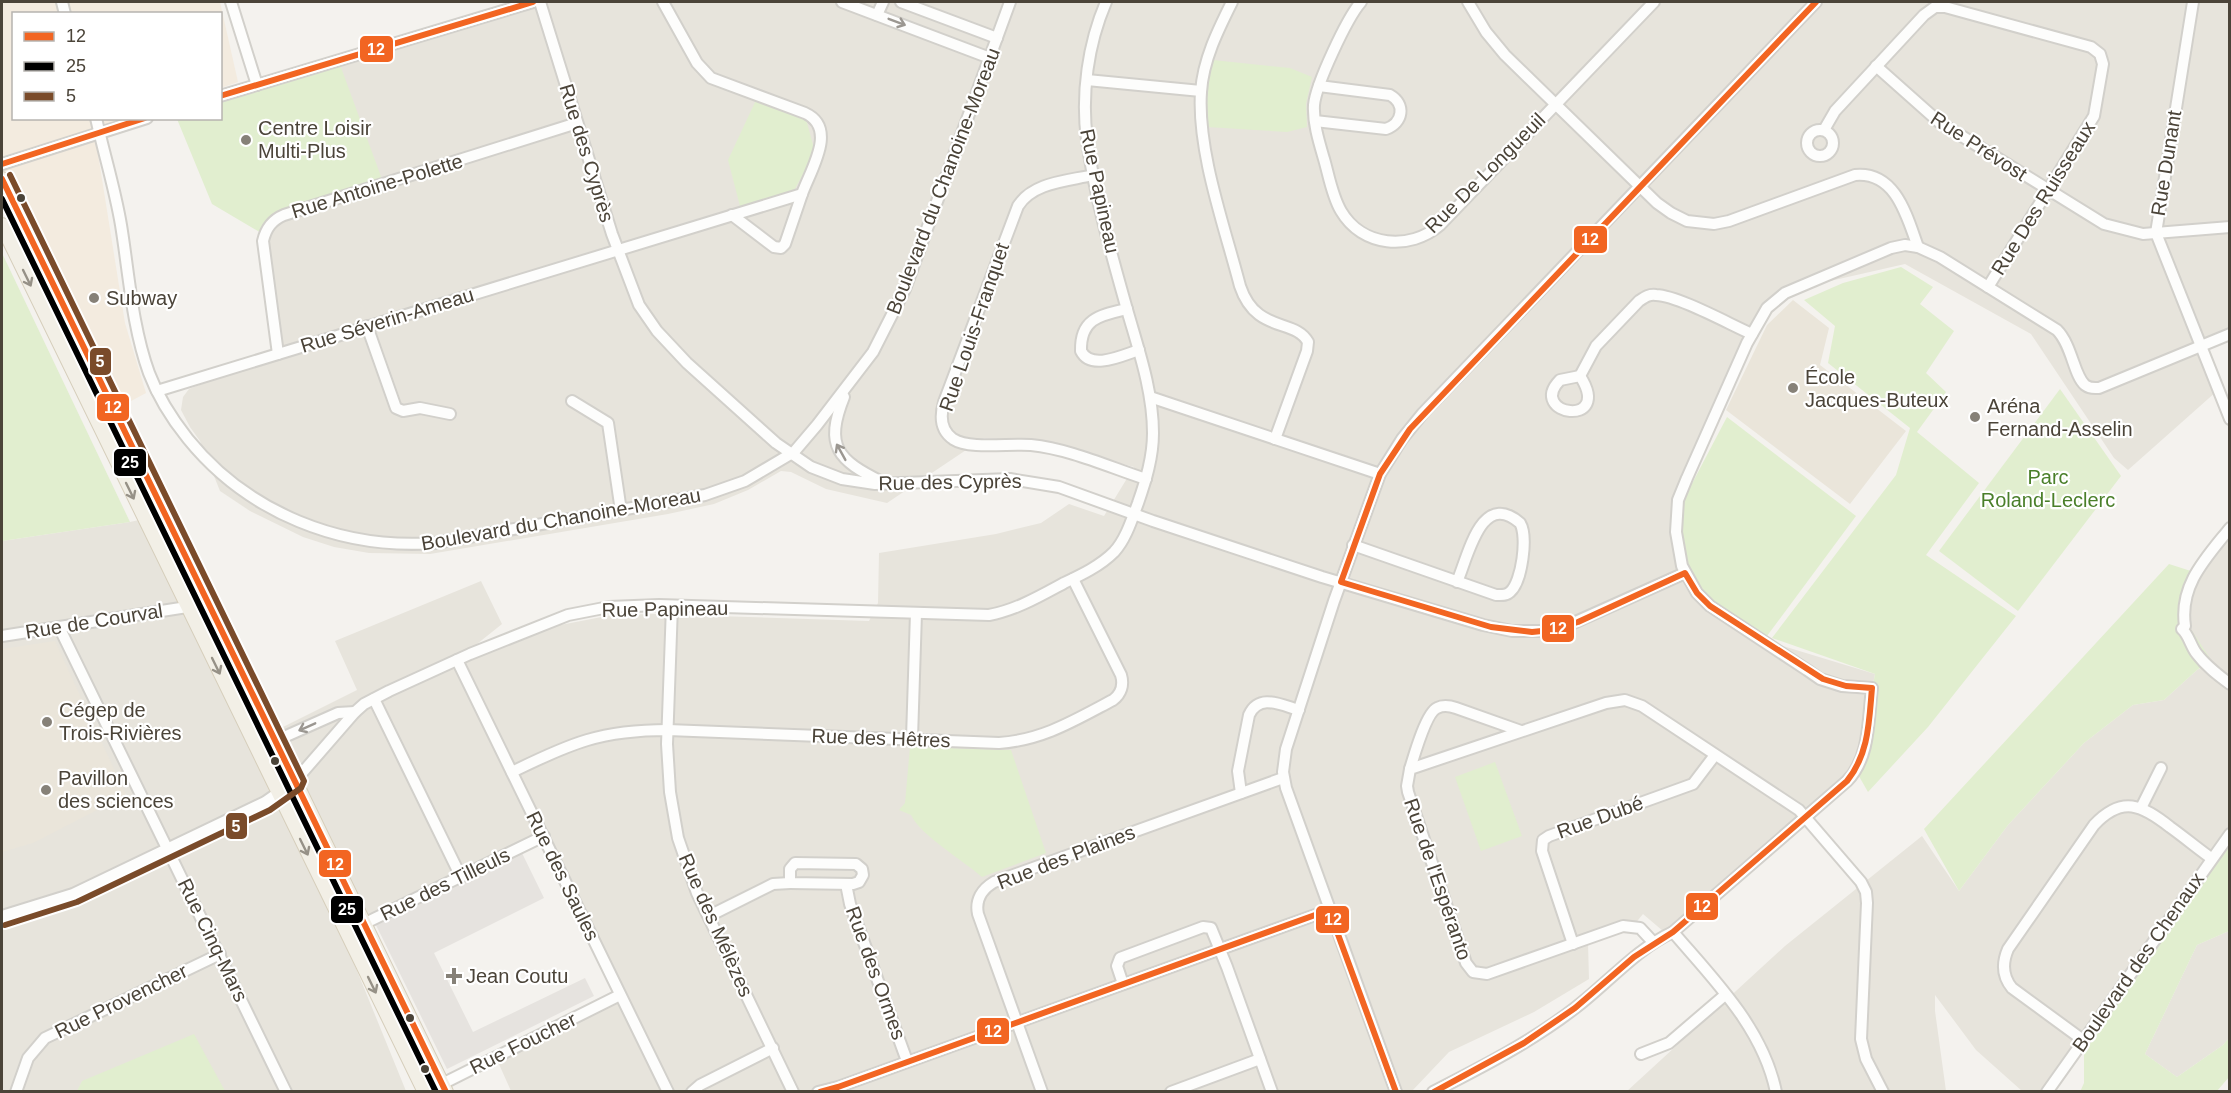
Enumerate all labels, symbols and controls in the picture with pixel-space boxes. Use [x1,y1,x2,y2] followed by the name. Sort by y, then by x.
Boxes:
[12,12,222,120] legend
[887,18,906,29] one-way arrow
[66,26,86,46] text: 12
[359,35,394,63] line badge: 12
[367,41,385,58] text: 12
[882,45,1004,317] street label: Boulevard du Chanoine-Moreau
[66,56,86,76] text: 25
[556,81,618,225] street label: Rue des Cyprès
[66,86,76,106] text: 5
[1927,107,2032,185] street label: Rue Prévost
[2147,108,2185,217] street label: Rue Dunant
[1421,109,1549,237] street label: Rue De Longueuil
[258,117,372,162] place label: Centre Loisir Multi-Plus
[1987,117,2099,279] street label: Rue Des Ruisseaux
[1076,127,1124,255] street label: Rue Papineau
[239,133,253,147] marker: Centre Loisir Multi-Plus
[289,149,465,223] street label: Rue Antoine-Polette
[15,192,27,204] unlabelled marker
[1573,225,1608,254] line badge: 12
[1581,231,1599,248] text: 12
[935,239,1013,414] street label: Rue Louis-Franquet
[22,268,33,286] one-way arrow
[298,283,476,357] street label: Rue Séverin-Ameau
[106,287,177,309] place label: Subway
[87,291,101,305] marker: Subway
[89,347,112,376] line badge: 5
[96,353,105,370] text: 5
[1805,366,1948,411] place label: École Jacques-Buteux
[1786,381,1800,395] marker: École Jacques-Buteux
[96,393,130,422] line badge: 12
[1987,395,2133,440] place label: Aréna Fernand-Asselin
[104,399,122,416] text: 12
[1968,410,1982,424] marker: Aréna Fernand-Asselin
[835,444,847,461] one-way arrow
[113,448,147,477] line badge: 25
[121,454,139,471] text: 25
[1981,466,2115,511] park label: Parc Roland-Leclerc
[878,470,1022,494] street label: Rue des Cyprès
[125,482,137,500] one-way arrow
[419,484,703,554] street label: Boulevard du Chanoine-Moreau
[601,597,729,621] street label: Rue Papineau
[24,599,164,643] street label: Rue de Courval
[1541,614,1575,643] line badge: 12
[1549,620,1567,637] text: 12
[210,657,222,675] one-way arrow
[59,699,182,744] place label: Cégep de Trois-Rivières
[40,715,54,729] marker: Cégep de Trois-Rivières
[298,722,316,733] one-way arrow
[811,725,951,751] street label: Rue des Hêtres
[269,755,281,767] unlabelled marker
[58,767,174,812] place label: Pavillon des sciences
[39,783,53,797] marker: Pavillon des sciences
[1554,791,1646,843] street label: Rue Dubé
[1400,795,1476,963] street label: Rue de l'Espéranto
[522,808,604,944] street label: Rue des Saules
[225,812,248,840] line badge: 5
[232,818,241,835] text: 5
[994,821,1138,893] street label: Rue des Plaines
[299,837,311,855] one-way arrow
[377,843,513,925] street label: Rue des Tilleuls
[318,849,352,878] line badge: 12
[675,850,757,1000] street label: Rue des Mélèzes
[326,856,344,873] text: 12
[2068,868,2208,1056] street label: Boulevard des Chenaux
[174,875,252,1005] street label: Rue Cinq-Mars
[1685,892,1719,921] line badge: 12
[330,895,364,924] line badge: 25
[1693,898,1711,915] text: 12
[338,901,356,918] text: 25
[842,903,910,1043] street label: Rue des Ormes
[1315,905,1350,934] line badge: 12
[1324,911,1342,928] text: 12
[51,959,191,1043] street label: Rue Provencher
[466,965,568,987] place label: Jean Coutu
[447,969,461,983] marker: Jean Coutu
[367,975,379,993] one-way arrow
[466,1008,580,1078] street label: Rue Foucher
[404,1012,416,1024] unlabelled marker
[976,1017,1010,1045] line badge: 12
[984,1023,1002,1040] text: 12
[419,1063,431,1075] unlabelled marker

